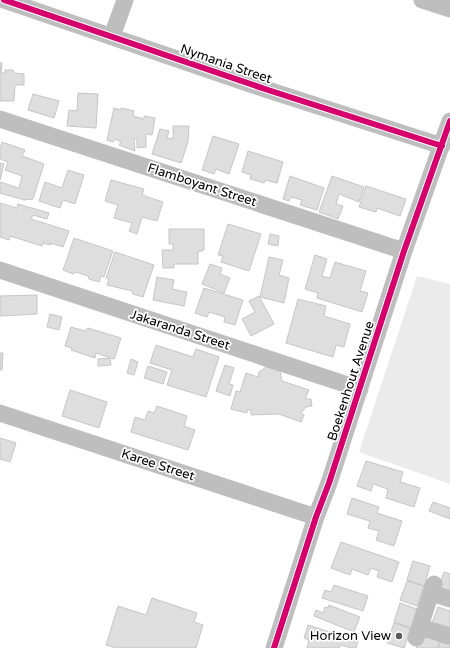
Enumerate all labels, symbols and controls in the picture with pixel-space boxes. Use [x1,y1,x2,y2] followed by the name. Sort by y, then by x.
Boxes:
[178,41,274,87] street label: Nymania Street
[145,160,259,210] street label: Flamboyant Street
[128,306,232,354] street label: Jakaranda Street
[324,319,378,443] street label: Boekenhout Avenue
[119,446,197,484] street label: Karee Street
[310,628,391,644] place label: Horizon View
[394,631,404,641] marker: Horizon View

